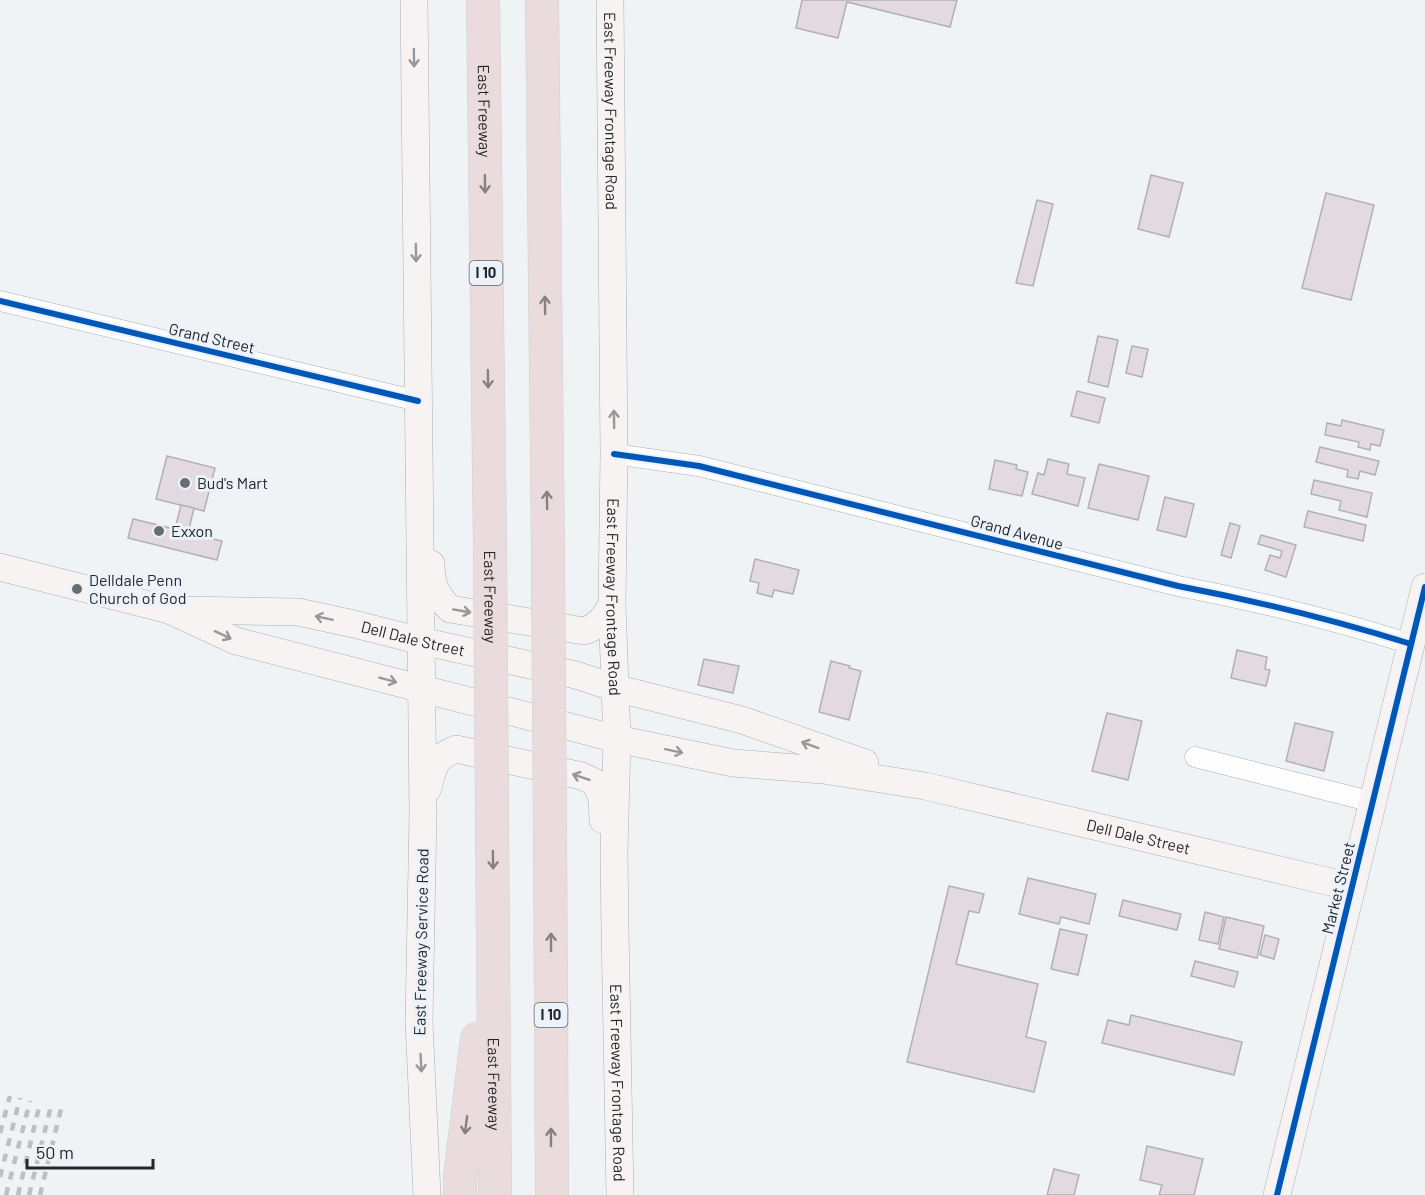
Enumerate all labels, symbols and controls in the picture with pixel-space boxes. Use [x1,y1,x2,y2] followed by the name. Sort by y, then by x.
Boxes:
[601,12,622,210] street label: East Freeway Frontage Road
[408,48,420,68] one-way arrow
[475,64,495,158] street label: East Freeway
[479,174,491,194] one-way arrow
[410,243,422,263] one-way arrow
[470,261,502,285] road number: I 10
[540,296,551,316] one-way arrow
[167,318,257,357] street label: Grand Street
[482,369,494,389] one-way arrow
[608,410,619,430] one-way arrow
[197,473,268,492] place label: Bud's Mart
[178,476,192,490] marker: Bud's Mart
[541,491,553,511] one-way arrow
[603,498,625,696] street label: East Freeway Frontage Road
[969,510,1066,553] street label: Grand Avenue
[171,521,213,540] place label: Exxon
[152,524,166,538] marker: Exxon
[481,550,501,644] street label: East Freeway
[89,570,187,607] place label: Delldale Penn Church of God
[70,582,84,596] marker: Delldale Penn Church of God
[451,605,471,616] one-way arrow
[314,612,334,623] one-way arrow
[359,616,467,659] street label: Dell Dale Street
[213,629,231,641] one-way arrow
[378,675,397,687] one-way arrow
[802,738,820,749] one-way arrow
[664,746,684,757] one-way arrow
[572,771,591,782] one-way arrow
[1085,815,1192,857] street label: Dell Dale Street
[1317,840,1358,936] street label: Market Street
[409,848,432,1036] street label: East Freeway Service Road
[487,849,499,869] one-way arrow
[545,932,557,952] one-way arrow
[607,984,630,1182] street label: East Freeway Frontage Road
[534,1003,568,1027] road number: I 10
[485,1037,504,1131] street label: East Freeway
[415,1052,426,1072] one-way arrow
[461,1115,472,1134] one-way arrow
[545,1127,557,1147] one-way arrow
[27,1132,153,1170] scale bar
[36,1141,74,1163] text: 50 m

